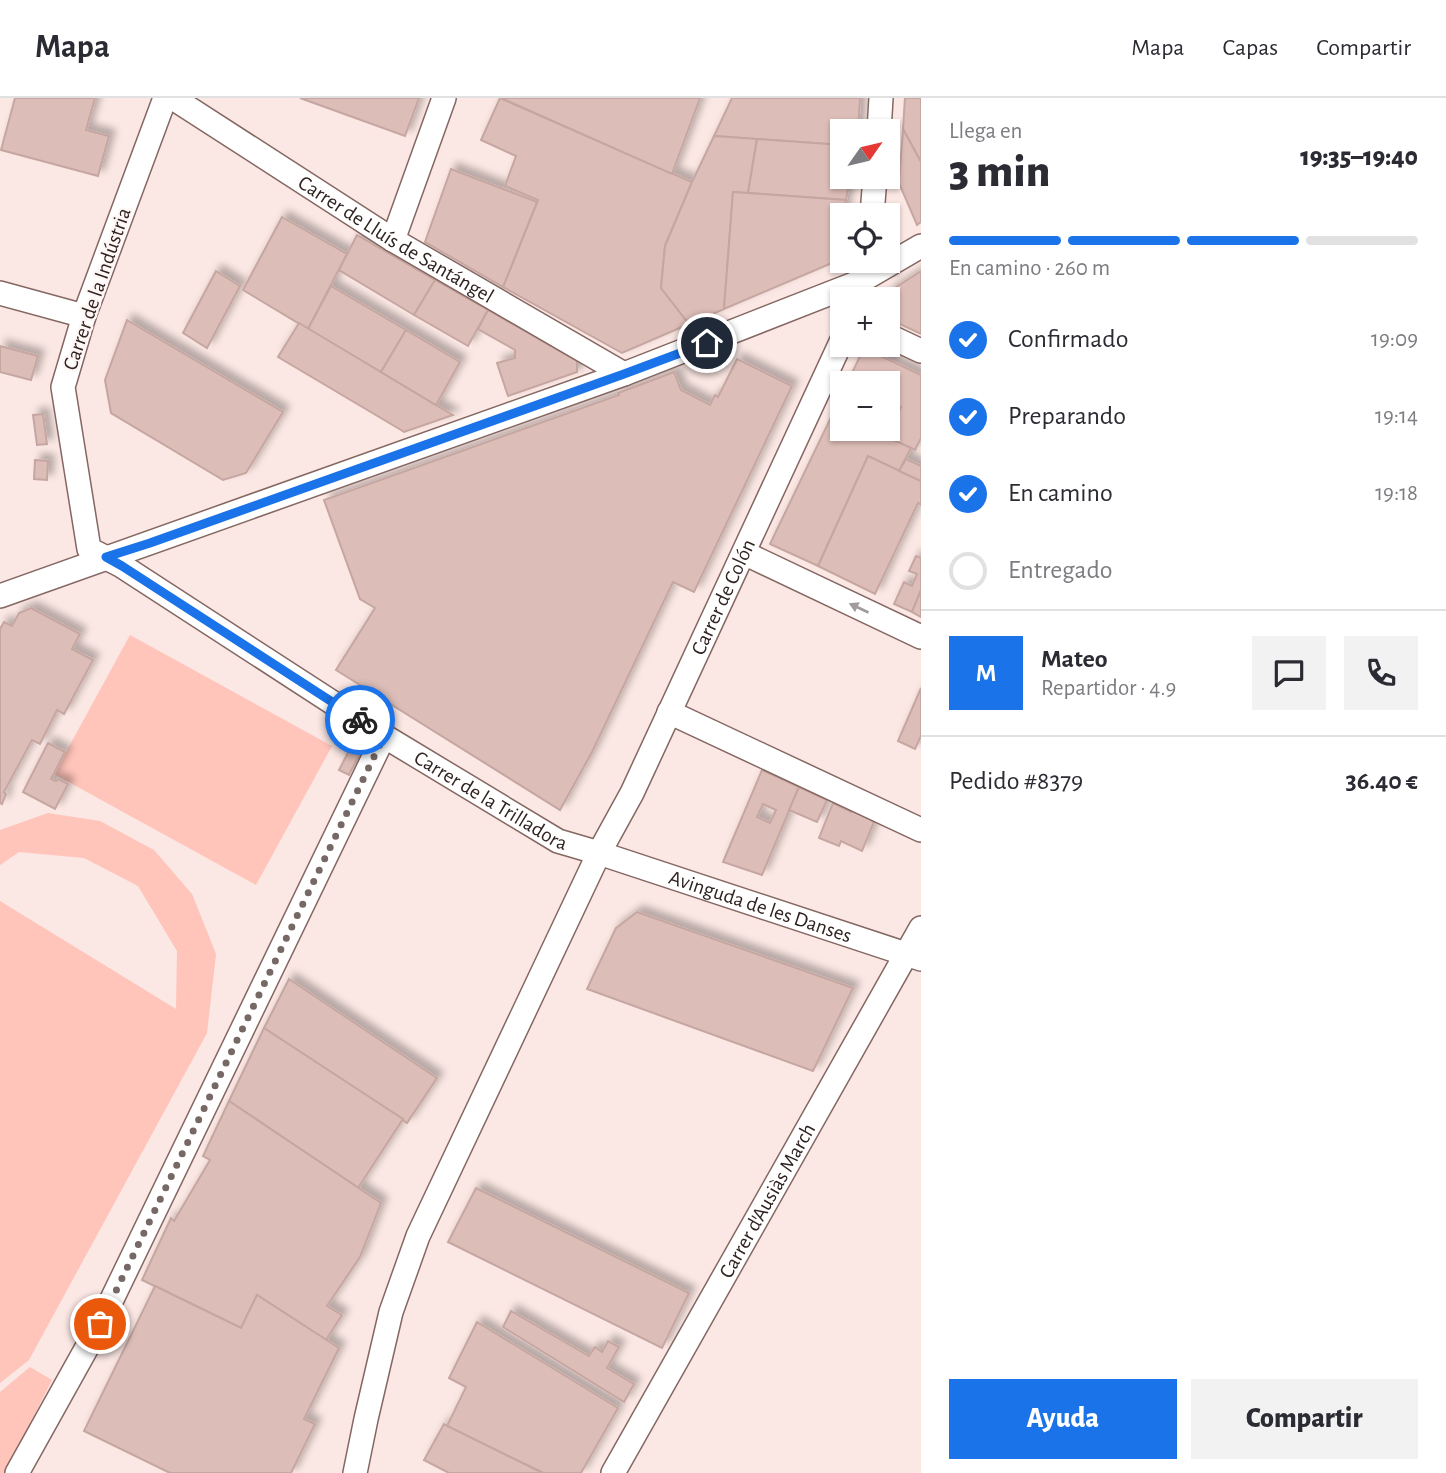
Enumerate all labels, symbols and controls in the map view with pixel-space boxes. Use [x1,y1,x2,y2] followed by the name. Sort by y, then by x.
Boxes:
[35,31,110,64] text: Mapa
[1131,36,1184,60] text: Mapa
[1222,36,1278,60] text: Capas
[1316,36,1411,60] text: Compartir
[830,119,900,189] north arrow
[830,119,900,441] map controls
[949,120,1022,143] text: Llega en
[1300,144,1418,170] text: 19:35–19:40
[949,149,1050,195] text: 3 min
[295,171,497,307] street label: Carrer de Lluís de Santángel
[830,203,900,273] button: locate
[59,205,135,373] street label: Carrer de la Indústria
[949,257,1110,280] text: En camino · 260 m
[830,287,900,357] button: +
[677,313,737,373] pin
[949,321,987,359] icon: check
[688,324,726,362] icon: home
[1008,326,1129,352] text: Confirmado
[1371,328,1418,351] text: 19:09
[830,371,900,441] button: −
[949,398,987,436] icon: check
[1008,403,1126,429] text: Preparando
[1375,405,1418,428] text: 19:14
[949,475,987,513] icon: check
[1008,480,1113,506] text: En camino
[1375,482,1418,505] text: 19:18
[687,536,759,658] street label: Carrer de Colón
[1008,557,1113,583] text: Entregado
[849,602,869,613] one-way arrow
[1252,636,1326,710] button: chat
[1344,636,1418,710] button: phone
[1041,646,1108,672] text: Mateo
[976,660,996,686] text: M
[1041,677,1176,700] text: Repartidor · 4.9
[325,685,395,755] courier
[341,701,379,739] icon: bike
[411,746,570,854] street label: Carrer de la Trilladora
[949,768,1083,794] text: Pedido #8379
[1346,768,1418,794] text: 36.40 €
[666,866,854,946] street label: Avinguda de les Danses
[715,1120,819,1281] street label: Carrer d'Ausiàs March
[70,1294,130,1354] pin
[81,1305,119,1343] icon: bag
[949,1379,1177,1459] button: Ayuda
[1191,1379,1418,1459] button: Compartir

